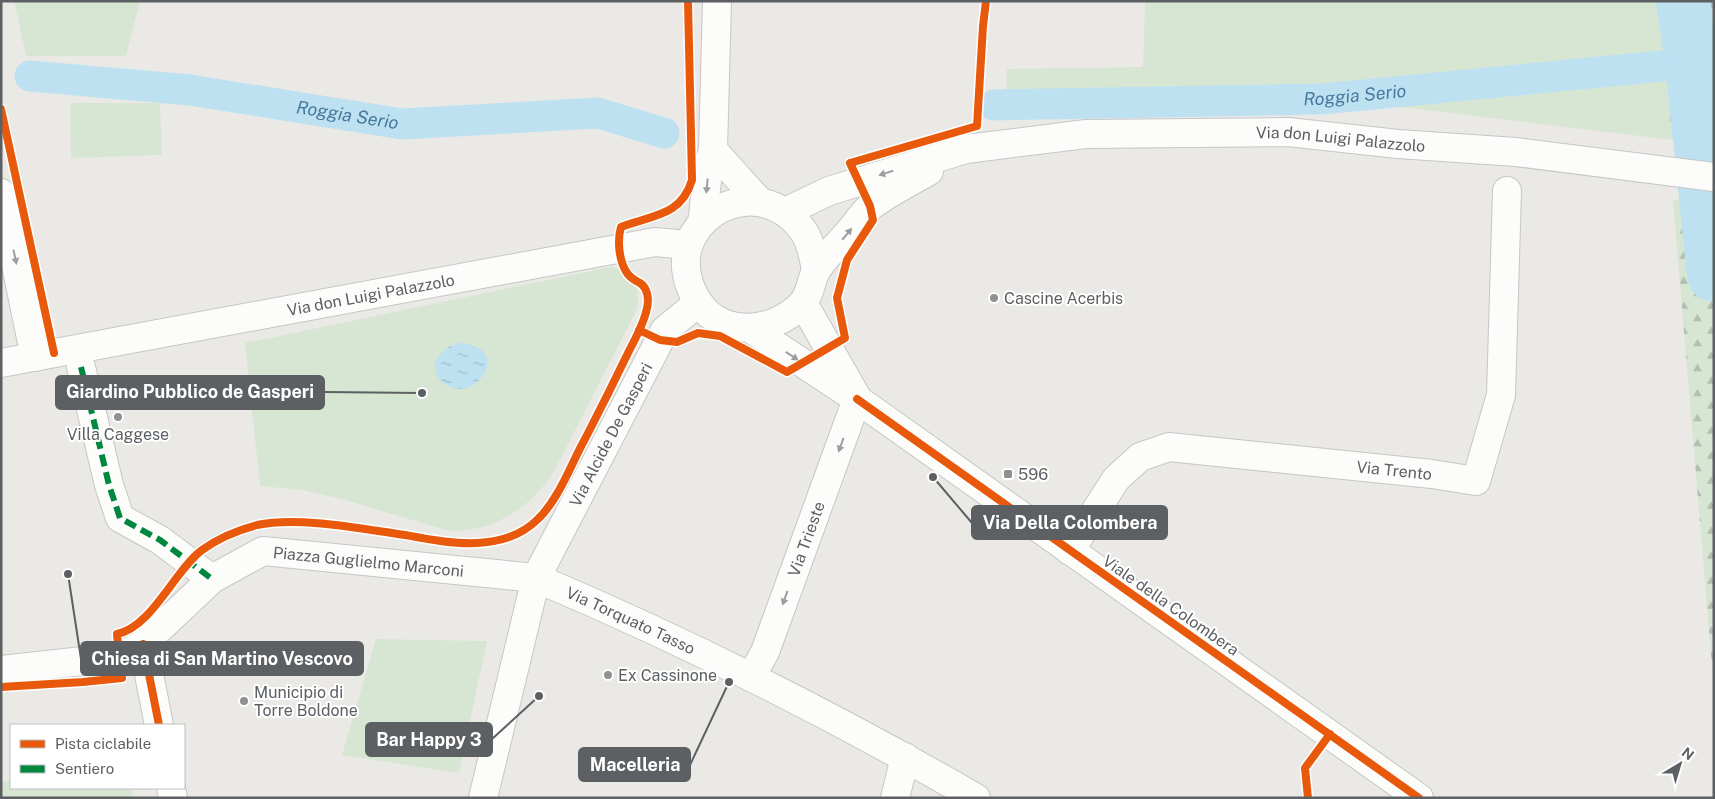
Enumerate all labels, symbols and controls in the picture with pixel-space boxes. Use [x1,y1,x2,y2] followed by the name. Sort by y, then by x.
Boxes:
[1303,80,1407,109] water label: Roggia Serio
[295,96,400,133] water label: Roggia Serio
[1256,123,1426,156] street label: Via don Luigi Palazzolo
[879,170,894,178] one-way arrow
[702,178,710,194] one-way arrow
[842,228,853,241] one-way arrow
[11,250,19,265] one-way arrow
[285,270,456,320] street label: Via don Luigi Palazzolo
[1004,289,1123,308] place label: Cascine Acerbis
[988,292,1000,304] marker: Cascine Acerbis
[785,351,798,361] one-way arrow
[566,360,656,510] street label: Via Alcide De Gasperi
[56,376,324,409] callout: Giardino Pubblico de Gasperi
[66,381,314,402] text: Giardino Pubblico de Gasperi
[112,411,124,423] marker: Villa Caggese
[67,425,169,444] place label: Villa Caggese
[837,438,845,453] one-way arrow
[1355,457,1433,484] street label: Via Trento
[1018,465,1048,484] place label: 596
[1002,468,1014,480] marker: 596
[784,499,829,579] street label: Via Trieste
[972,506,1167,539] callout: Via Della Colombera
[983,512,1157,533] text: Via Della Colombera
[272,543,465,581] street label: Piazza Guglielmo Marconi
[1099,551,1243,660] street label: Viale della Colombera
[563,583,698,658] street label: Via Torquato Tasso
[781,591,789,606] one-way arrow
[81,642,363,675] callout: Chiesa di San Martino Vescovo
[91,648,353,669] text: Chiesa di San Martino Vescovo
[618,666,717,685] place label: Ex Cassinone
[602,669,614,681] marker: Ex Cassinone
[254,683,358,720] place label: Municipio di Torre Boldone
[238,695,250,707] marker: Municipio di Torre Boldone
[366,723,492,756] callout: Bar Happy 3
[10,724,185,789] legend
[376,729,482,750] text: Bar Happy 3
[55,735,151,752] text: Pista ciclabile
[1655,739,1705,789] north arrow
[1679,744,1697,763] text: N
[579,748,690,781] callout: Macelleria
[590,754,680,775] text: Macelleria
[55,760,114,777] text: Sentiero

